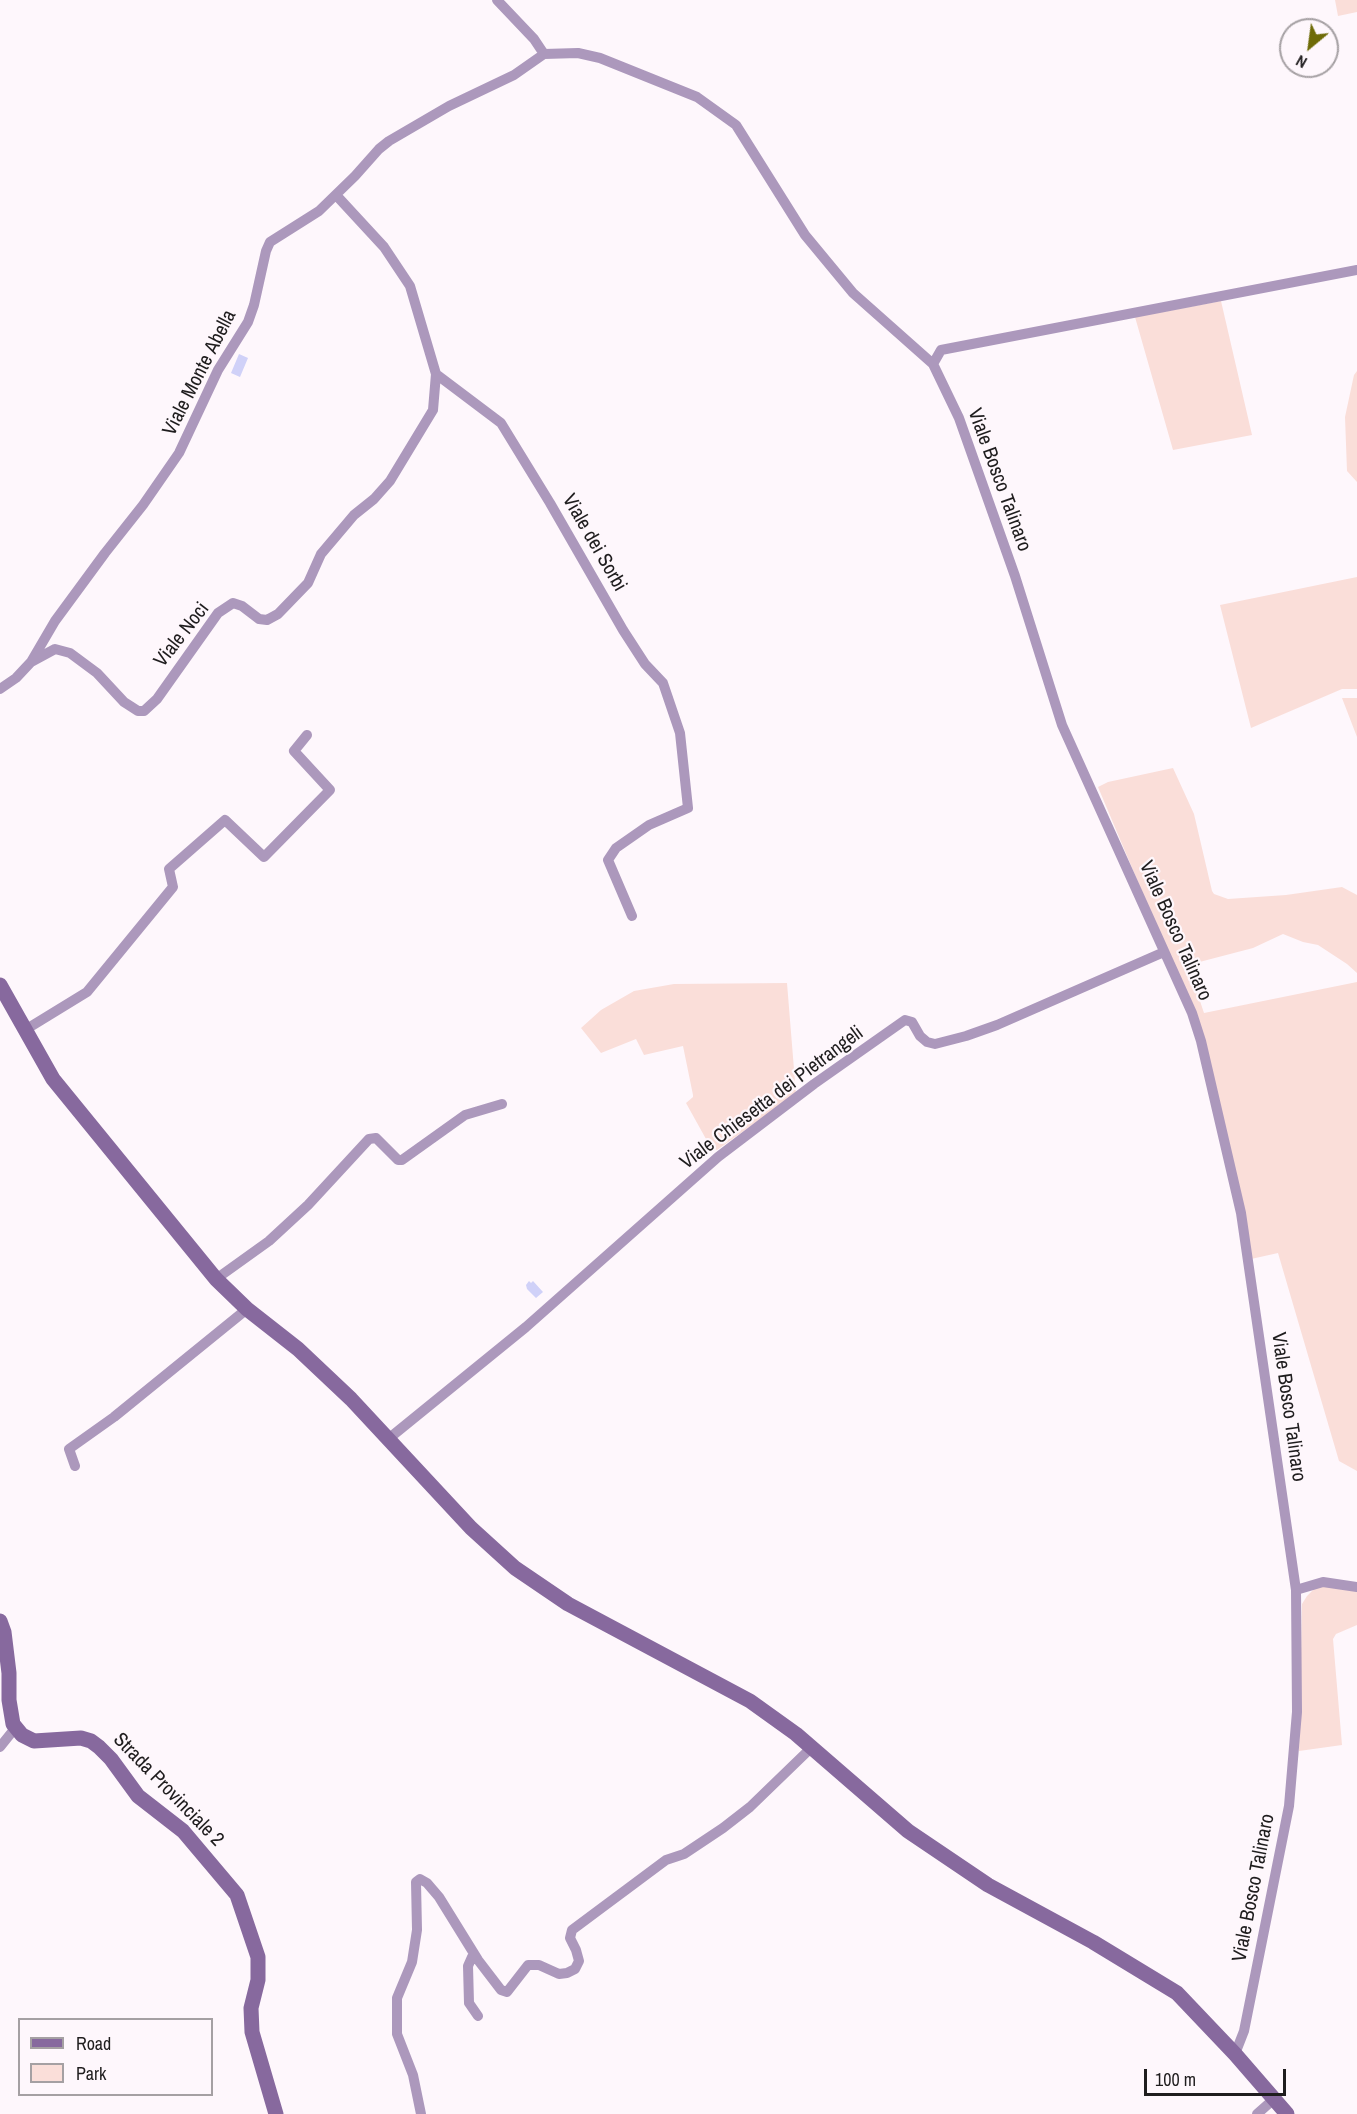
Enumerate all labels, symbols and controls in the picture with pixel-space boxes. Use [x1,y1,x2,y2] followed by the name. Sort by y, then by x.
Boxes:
[1279,18,1339,78] north arrow
[1292,50,1311,74] text: N
[158,306,242,440] street label: Viale Monte Abella
[962,405,1036,555] street label: Viale Bosco Talinaro
[557,490,631,596] street label: Viale dei Sorbi
[149,598,215,672] street label: Viale Noci
[1133,857,1217,1005] street label: Viale Bosco Talinaro
[676,1021,868,1175] street label: Viale Chiesetta dei Pietrangeli
[1266,1331,1310,1483] street label: Viale Bosco Talinaro
[108,1728,228,1852] street label: Strada Provinciale 2
[1228,1812,1280,1964] street label: Viale Bosco Talinaro
[18,2018,213,2096] legend
[76,2031,111,2056] text: Road
[1147,2057,1290,2095] scale bar
[76,2061,106,2086] text: Park
[1155,2067,1196,2092] text: 100 m

